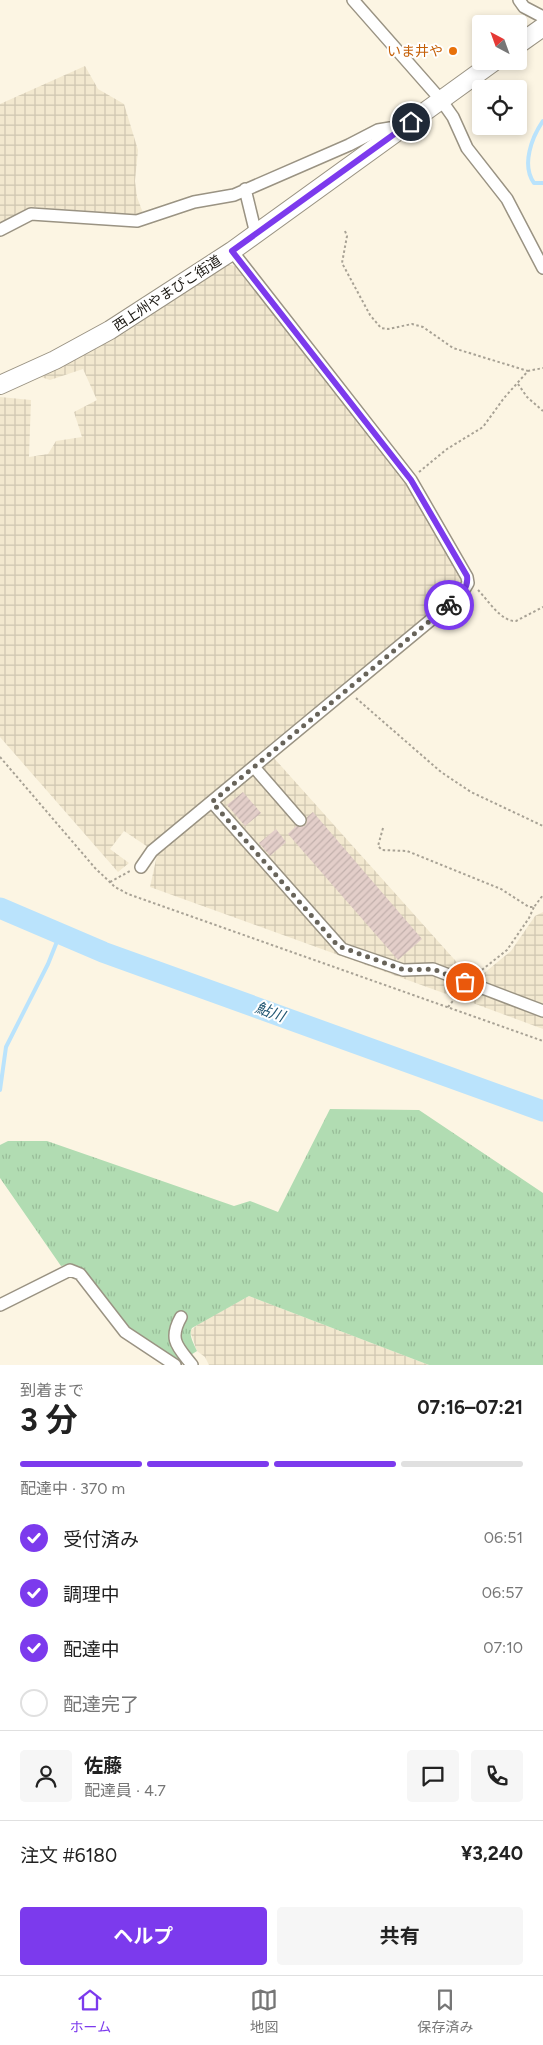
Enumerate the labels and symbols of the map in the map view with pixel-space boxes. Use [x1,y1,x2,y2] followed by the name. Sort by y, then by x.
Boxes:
[472,15,528,70] north arrow
[387,43,443,60] place label: いま井や
[447,45,459,57] marker: いま井や
[390,101,432,143] pin
[110,252,225,335] street label: 西上州やまびこ街道
[424,580,474,630] courier
[444,961,486,1003] pin
[253,998,289,1026] water label: 鮎川

